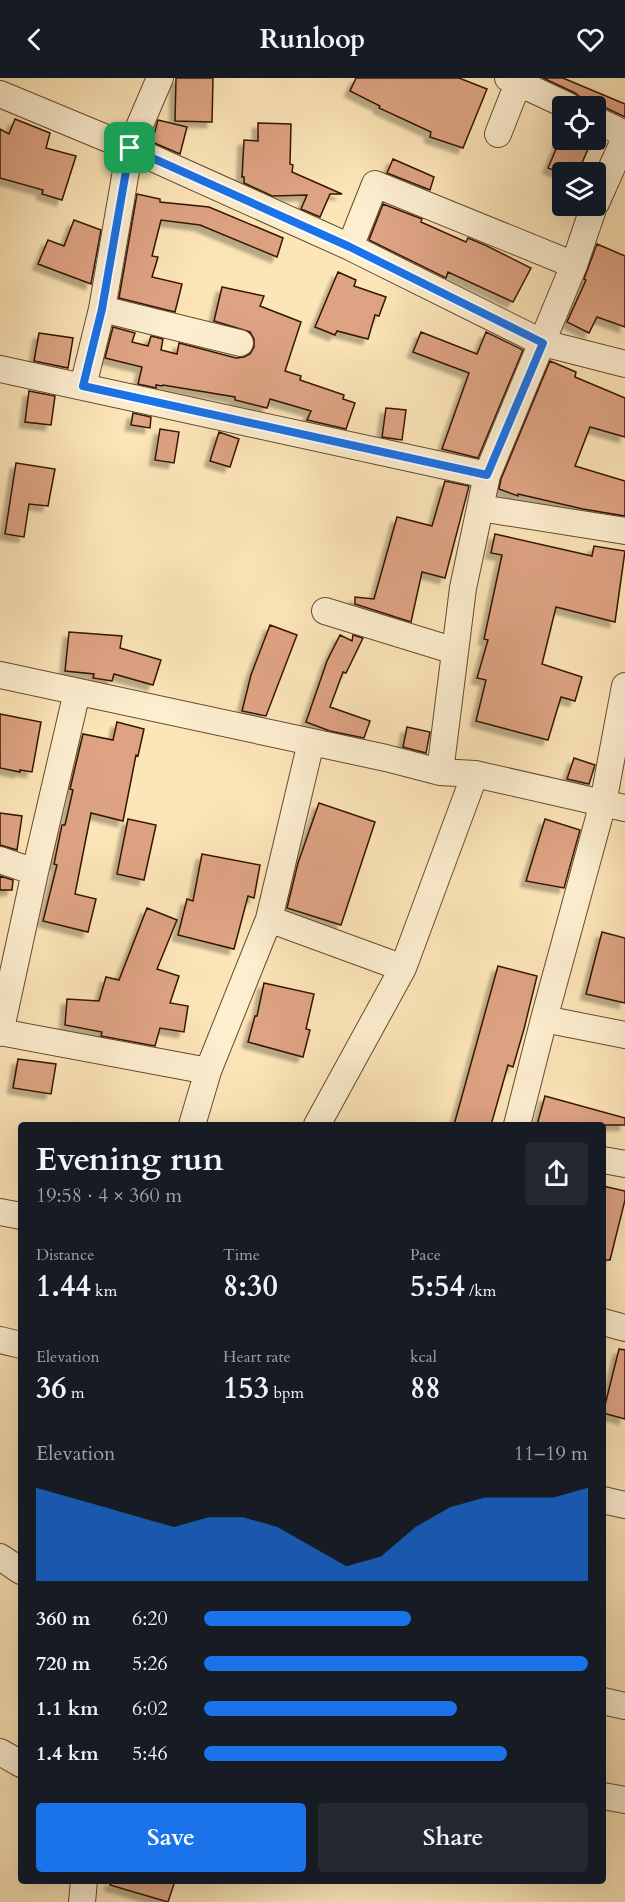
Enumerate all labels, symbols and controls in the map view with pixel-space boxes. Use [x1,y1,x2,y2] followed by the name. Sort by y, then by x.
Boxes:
[260,21,365,58] text: Runloop
[18,23,51,56] icon: back
[574,23,607,56] icon: heart
[552,96,606,216] map controls
[552,96,606,150] button: locate
[104,122,155,173] pin
[113,131,146,164] icon: arrive
[552,162,606,216] button: layers
[36,1137,224,1182] text: Evening run
[525,1142,588,1205] button: share
[36,1182,182,1209] text: 19:58 · 4 × 360 m
[36,1244,94,1266] text: Distance
[223,1244,260,1266] text: Time
[410,1244,441,1266] text: Pace
[36,1266,91,1307] text: 1.44
[223,1266,278,1307] text: 8:30
[410,1266,465,1307] text: 5:54
[91,1280,117,1302] text: km
[465,1280,496,1302] text: /km
[36,1346,100,1368] text: Elevation
[223,1346,291,1368] text: Heart rate
[410,1346,437,1368] text: kcal
[36,1368,67,1409] text: 36
[223,1368,269,1409] text: 153
[410,1368,441,1409] text: 88
[67,1382,85,1404] text: m
[269,1382,304,1404] text: bpm
[36,1440,115,1467] text: Elevation
[514,1440,588,1467] text: 11–19 m
[36,1605,91,1632] text: 360 m
[132,1605,168,1632] text: 6:20
[36,1650,91,1677] text: 720 m
[132,1650,168,1677] text: 5:26
[36,1695,99,1722] text: 1.1 km
[132,1695,168,1722] text: 6:02
[36,1740,99,1767] text: 1.4 km
[132,1740,168,1767] text: 5:46
[36,1803,306,1872] button: Save
[318,1803,588,1872] button: Share

